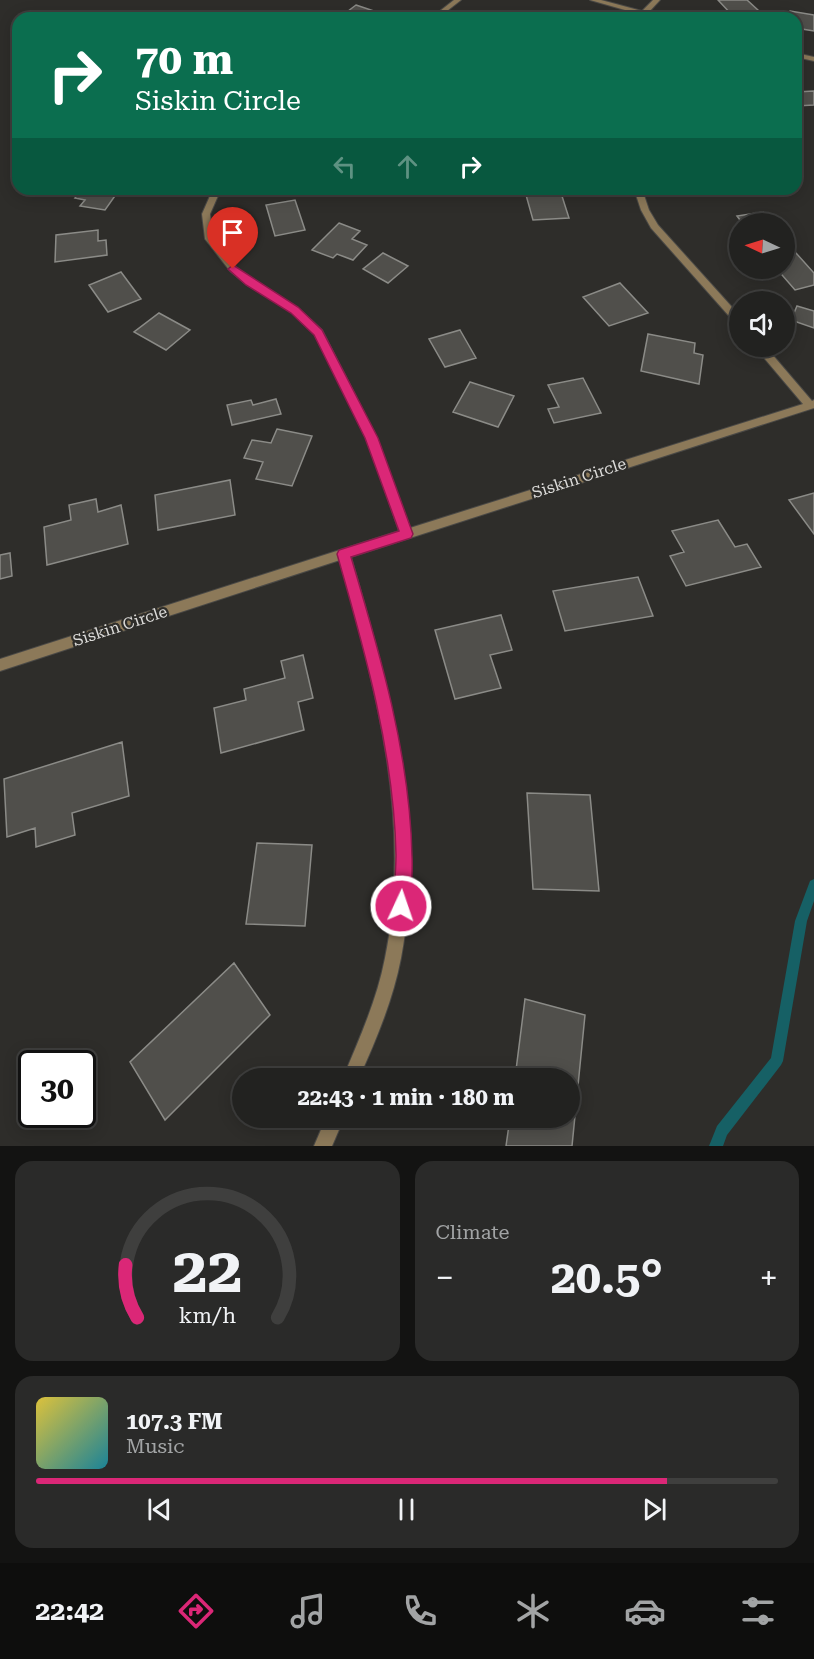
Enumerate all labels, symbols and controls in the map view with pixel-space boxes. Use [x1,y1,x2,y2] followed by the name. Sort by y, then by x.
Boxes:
[135,35,233,84] text: 70 m
[36,36,114,114] icon: right
[135,85,301,117] text: Siskin Circle
[328,150,361,183] icon: left
[391,150,424,183] icon: ahead
[454,150,487,183] icon: right
[207,207,258,269] pin
[729,213,795,279] north arrow
[729,213,795,357] map controls
[216,216,249,249] icon: arrive
[729,291,795,357] button: sound
[529,454,629,502] street label: Siskin Circle
[70,602,170,650] street label: Siskin Circle
[369,874,433,938] position arrow
[18,1050,96,1128] speed limit sign: 30
[297,1085,515,1110] text: 22:43 · 1 min · 180 m
[436,1220,510,1244] text: Climate
[172,1234,242,1307] text: 22
[551,1251,663,1304] text: 20.5°
[436,1258,454,1297] text: −
[760,1258,778,1297] text: +
[179,1303,236,1328] text: km/h
[126,1409,223,1434] text: 107.3 FM
[126,1434,185,1458] text: Music
[143,1493,176,1526] icon: previous
[390,1493,423,1526] icon: pause
[638,1493,671,1526] icon: next
[175,1590,217,1632] icon: directions
[287,1590,329,1632] icon: music
[399,1590,441,1632] icon: phone
[512,1590,554,1632] icon: climate
[624,1590,666,1632] icon: car
[737,1590,779,1632] icon: filters
[35,1595,104,1627] text: 22:42

